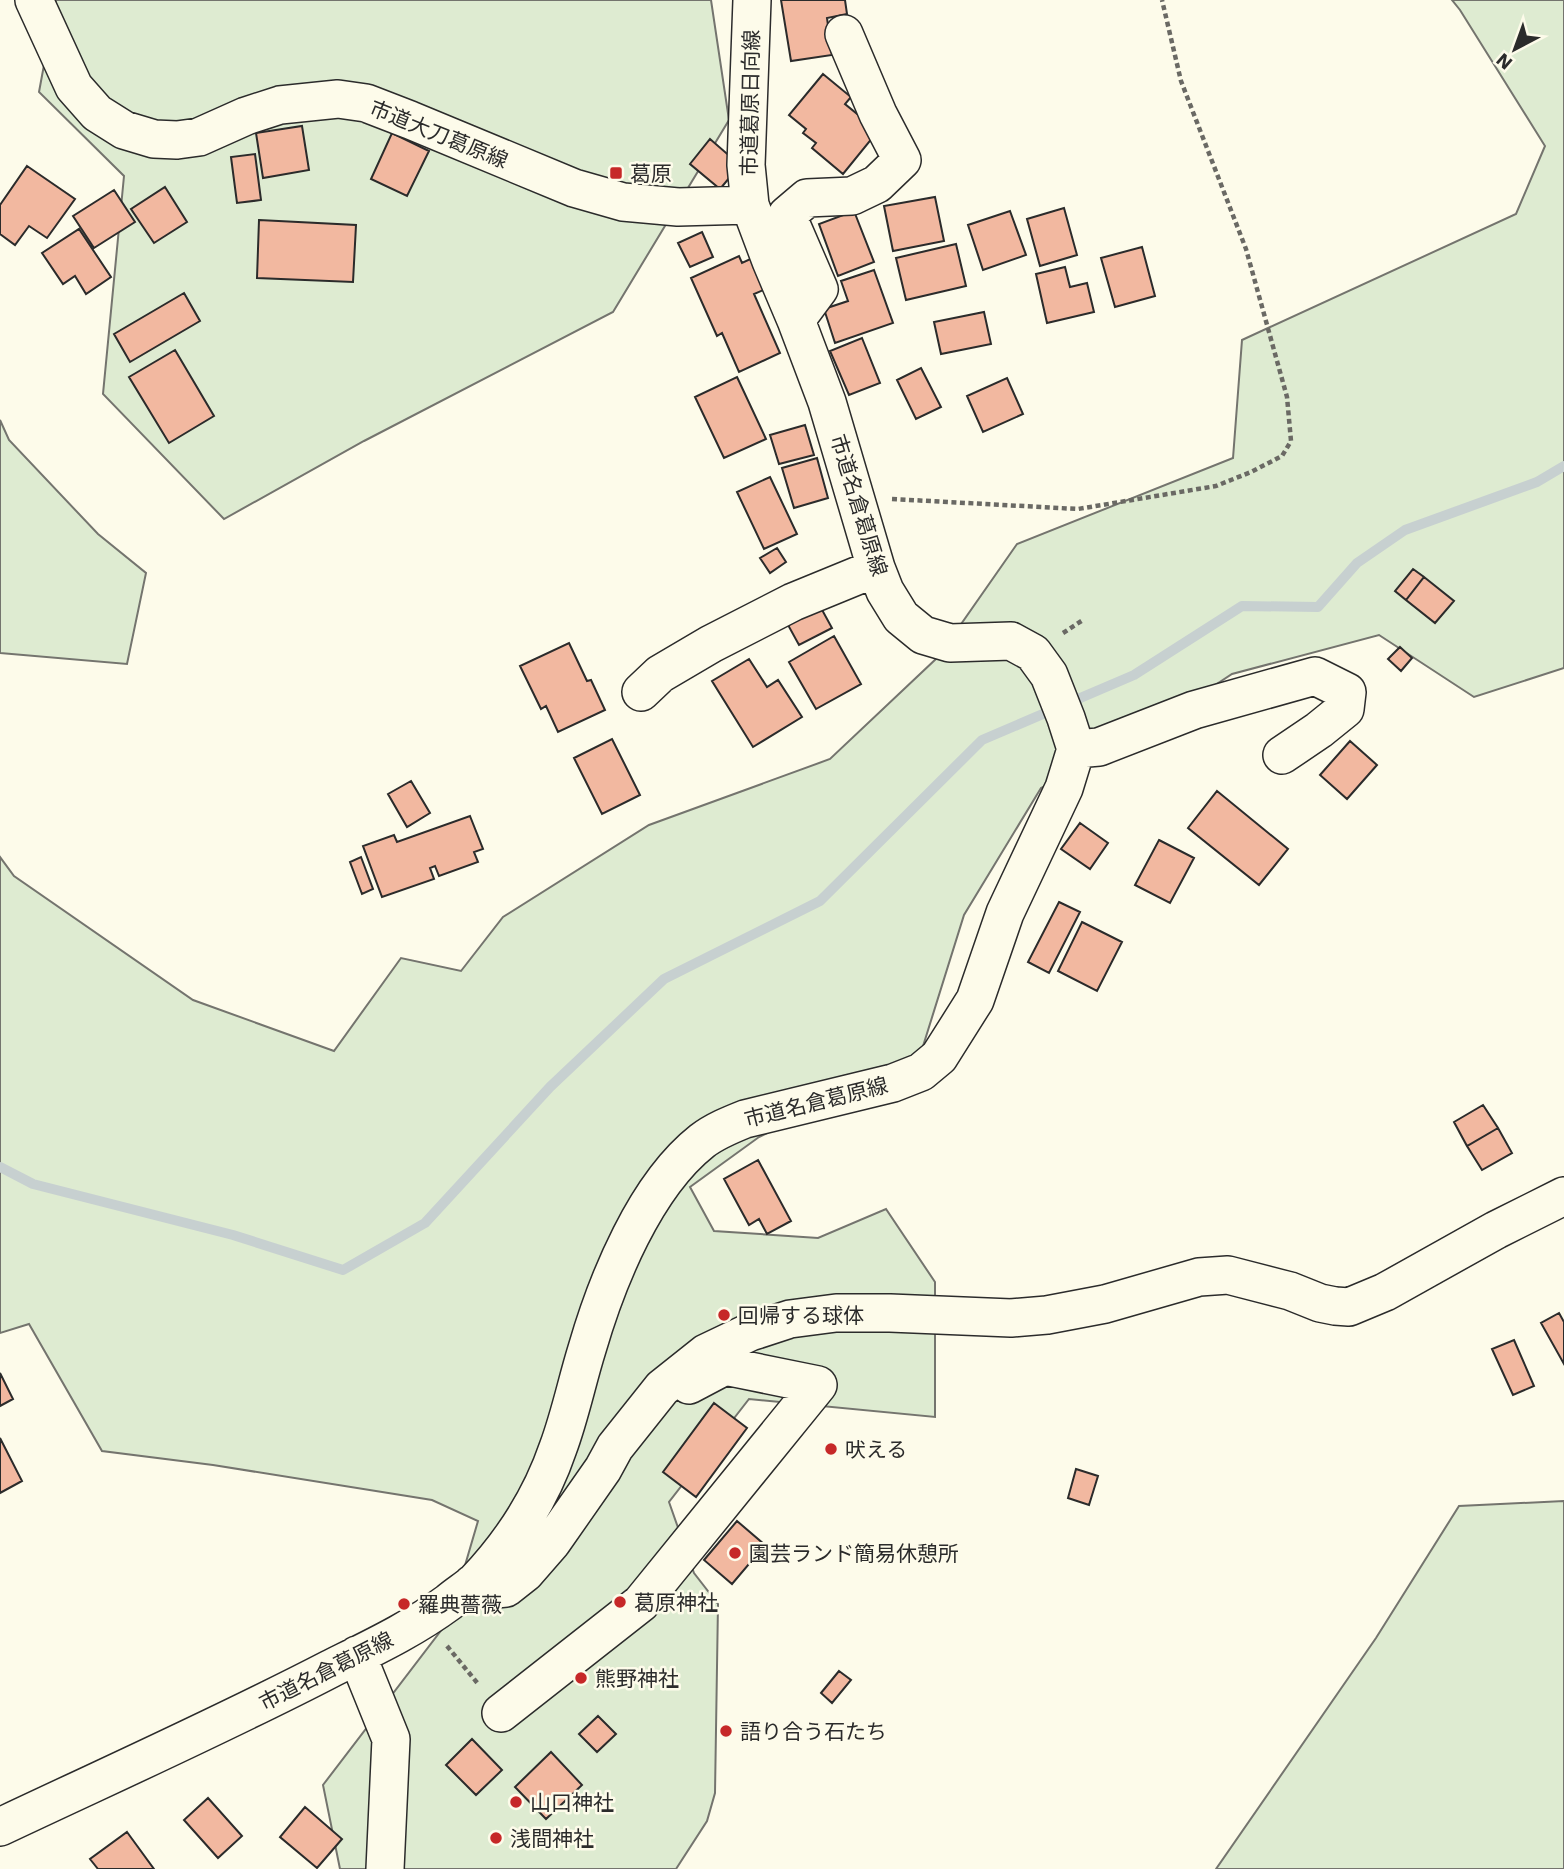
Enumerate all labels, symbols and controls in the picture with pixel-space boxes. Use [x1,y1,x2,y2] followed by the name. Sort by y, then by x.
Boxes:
[1480,14,1550,84] north arrow
[736,29,764,177] street label: 市道葛原日向線
[1491,48,1517,75] text: N
[366,95,512,173] street label: 市道大刀葛原線
[630,161,672,186] place label: 葛原
[608,165,624,181] marker: 葛原
[826,431,892,579] street label: 市道名倉葛原線
[742,1072,890,1132] street label: 市道名倉葛原線
[738,1303,864,1328] place label: 回帰する球体
[716,1307,732,1323] marker: 回帰する球体
[845,1437,907,1462] place label: 吠える
[823,1441,839,1457] marker: 吠える
[749,1541,959,1566] place label: 園芸ランド簡易休憩所
[727,1545,743,1561] marker: 園芸ランド簡易休憩所
[634,1590,718,1615] place label: 葛原神社
[418,1592,502,1617] place label: 羅典薔薇
[612,1594,628,1610] marker: 葛原神社
[396,1596,412,1612] marker: 羅典薔薇
[255,1626,397,1716] street label: 市道名倉葛原線
[595,1666,679,1691] place label: 熊野神社
[573,1670,589,1686] marker: 熊野神社
[740,1719,887,1744] place label: 語り合う石たち
[718,1723,734,1739] marker: 語り合う石たち
[530,1790,614,1815] place label: 山口神社
[508,1794,524,1810] marker: 山口神社
[510,1826,594,1851] place label: 浅間神社
[488,1830,504,1846] marker: 浅間神社

